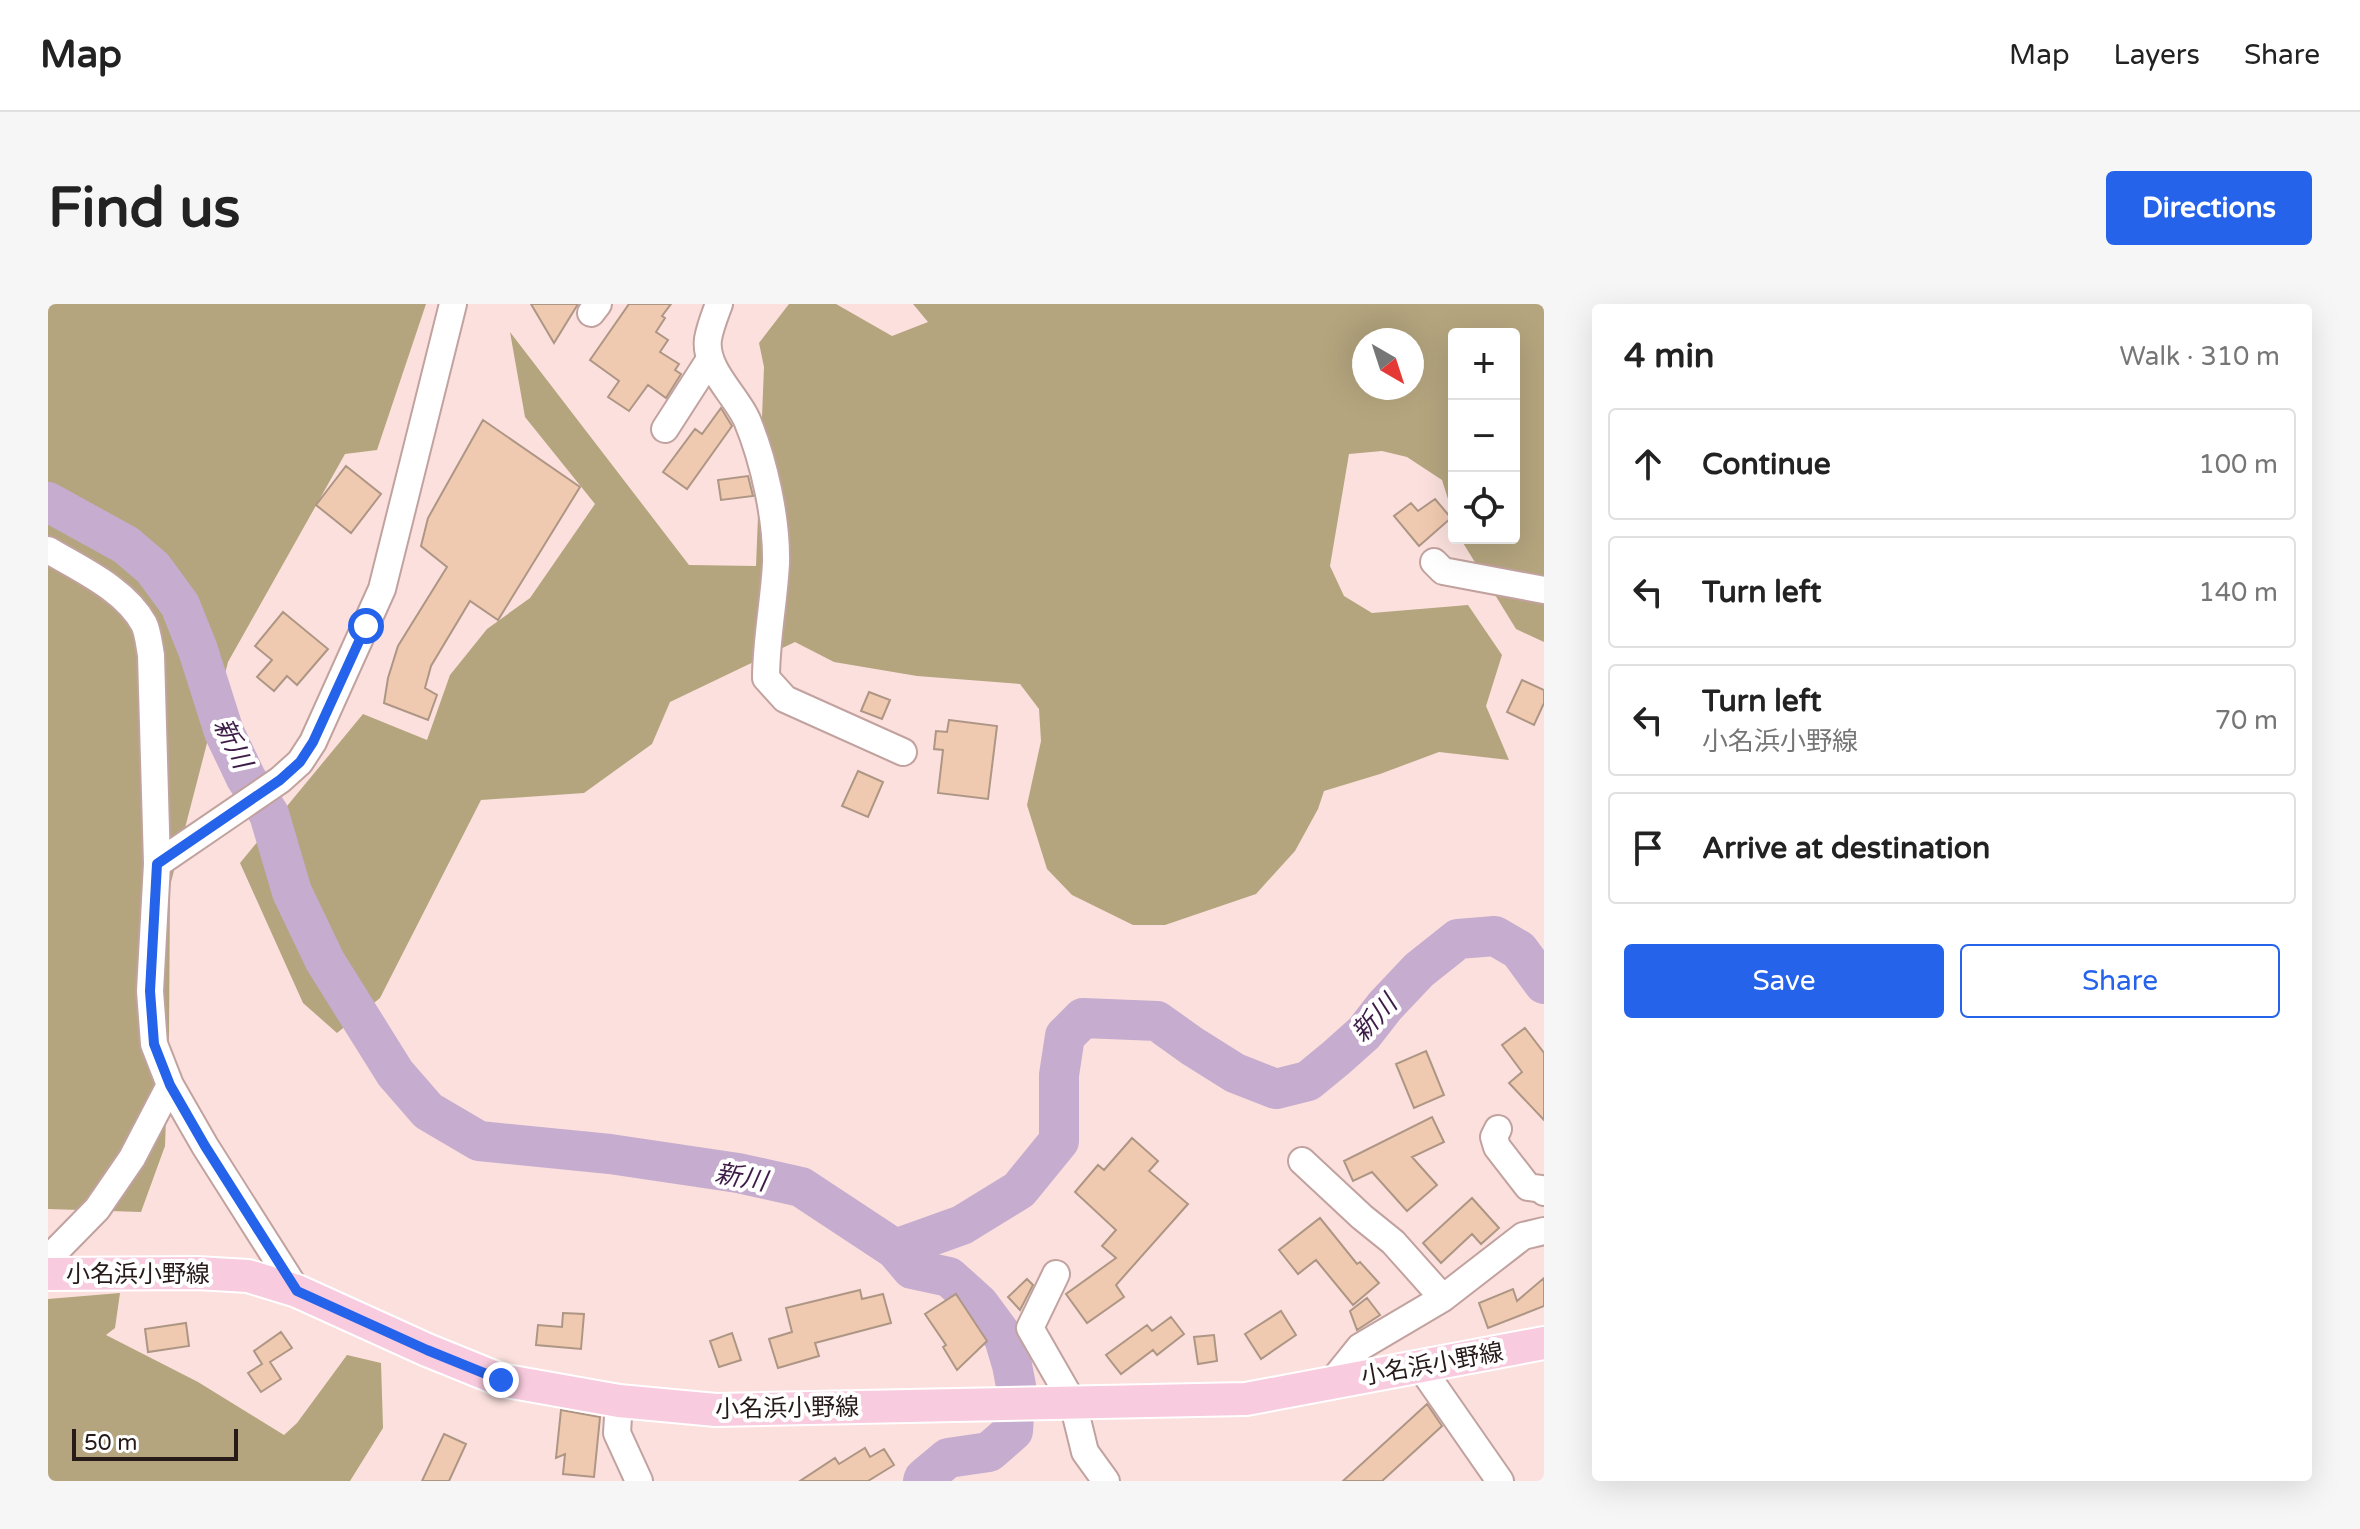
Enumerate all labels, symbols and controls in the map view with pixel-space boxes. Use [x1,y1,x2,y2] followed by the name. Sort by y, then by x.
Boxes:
[40,32,122,78] text: Map
[2009,38,2070,72] text: Map
[2114,38,2200,72] text: Layers
[2244,38,2320,72] text: Share
[2106,171,2312,245] button: Directions
[48,175,240,242] text: Find us
[1352,328,1424,400] north arrow
[1448,328,1520,544] map controls
[1448,328,1520,400] button: +
[1624,336,1715,377] text: 4 min
[2120,341,2280,372] text: Walk · 310 m
[1448,400,1520,472] button: −
[1626,442,1670,486] icon: ahead
[1702,446,1831,483] text: Continue
[2198,449,2278,480] text: 100 m
[1448,472,1520,544] button: locate
[1626,570,1670,614] icon: left
[1702,574,1821,611] text: Turn left
[2198,577,2278,608] text: 140 m
[348,608,384,644] route start
[1702,683,1821,720] text: Turn left
[1626,698,1670,742] icon: left
[2215,705,2278,736] text: 70 m
[207,713,259,776] water label: 新川
[1702,726,1858,757] text: 小名浜小野線
[1626,826,1670,870] icon: arrive
[1702,830,1990,867] text: Arrive at destination
[1624,944,1944,1018] button: Save
[1960,944,2280,1018] button: Share
[1345,987,1405,1048] water label: 新川
[713,1158,772,1198] water label: 新川
[66,1260,210,1289] street label: 小名浜小野線
[1359,1338,1506,1391] street label: 小名浜小野線
[483,1362,519,1398] route end
[715,1393,859,1424] street label: 小名浜小野線
[72,1425,238,1461] scale bar
[84,1430,138,1456] text: 50 m

